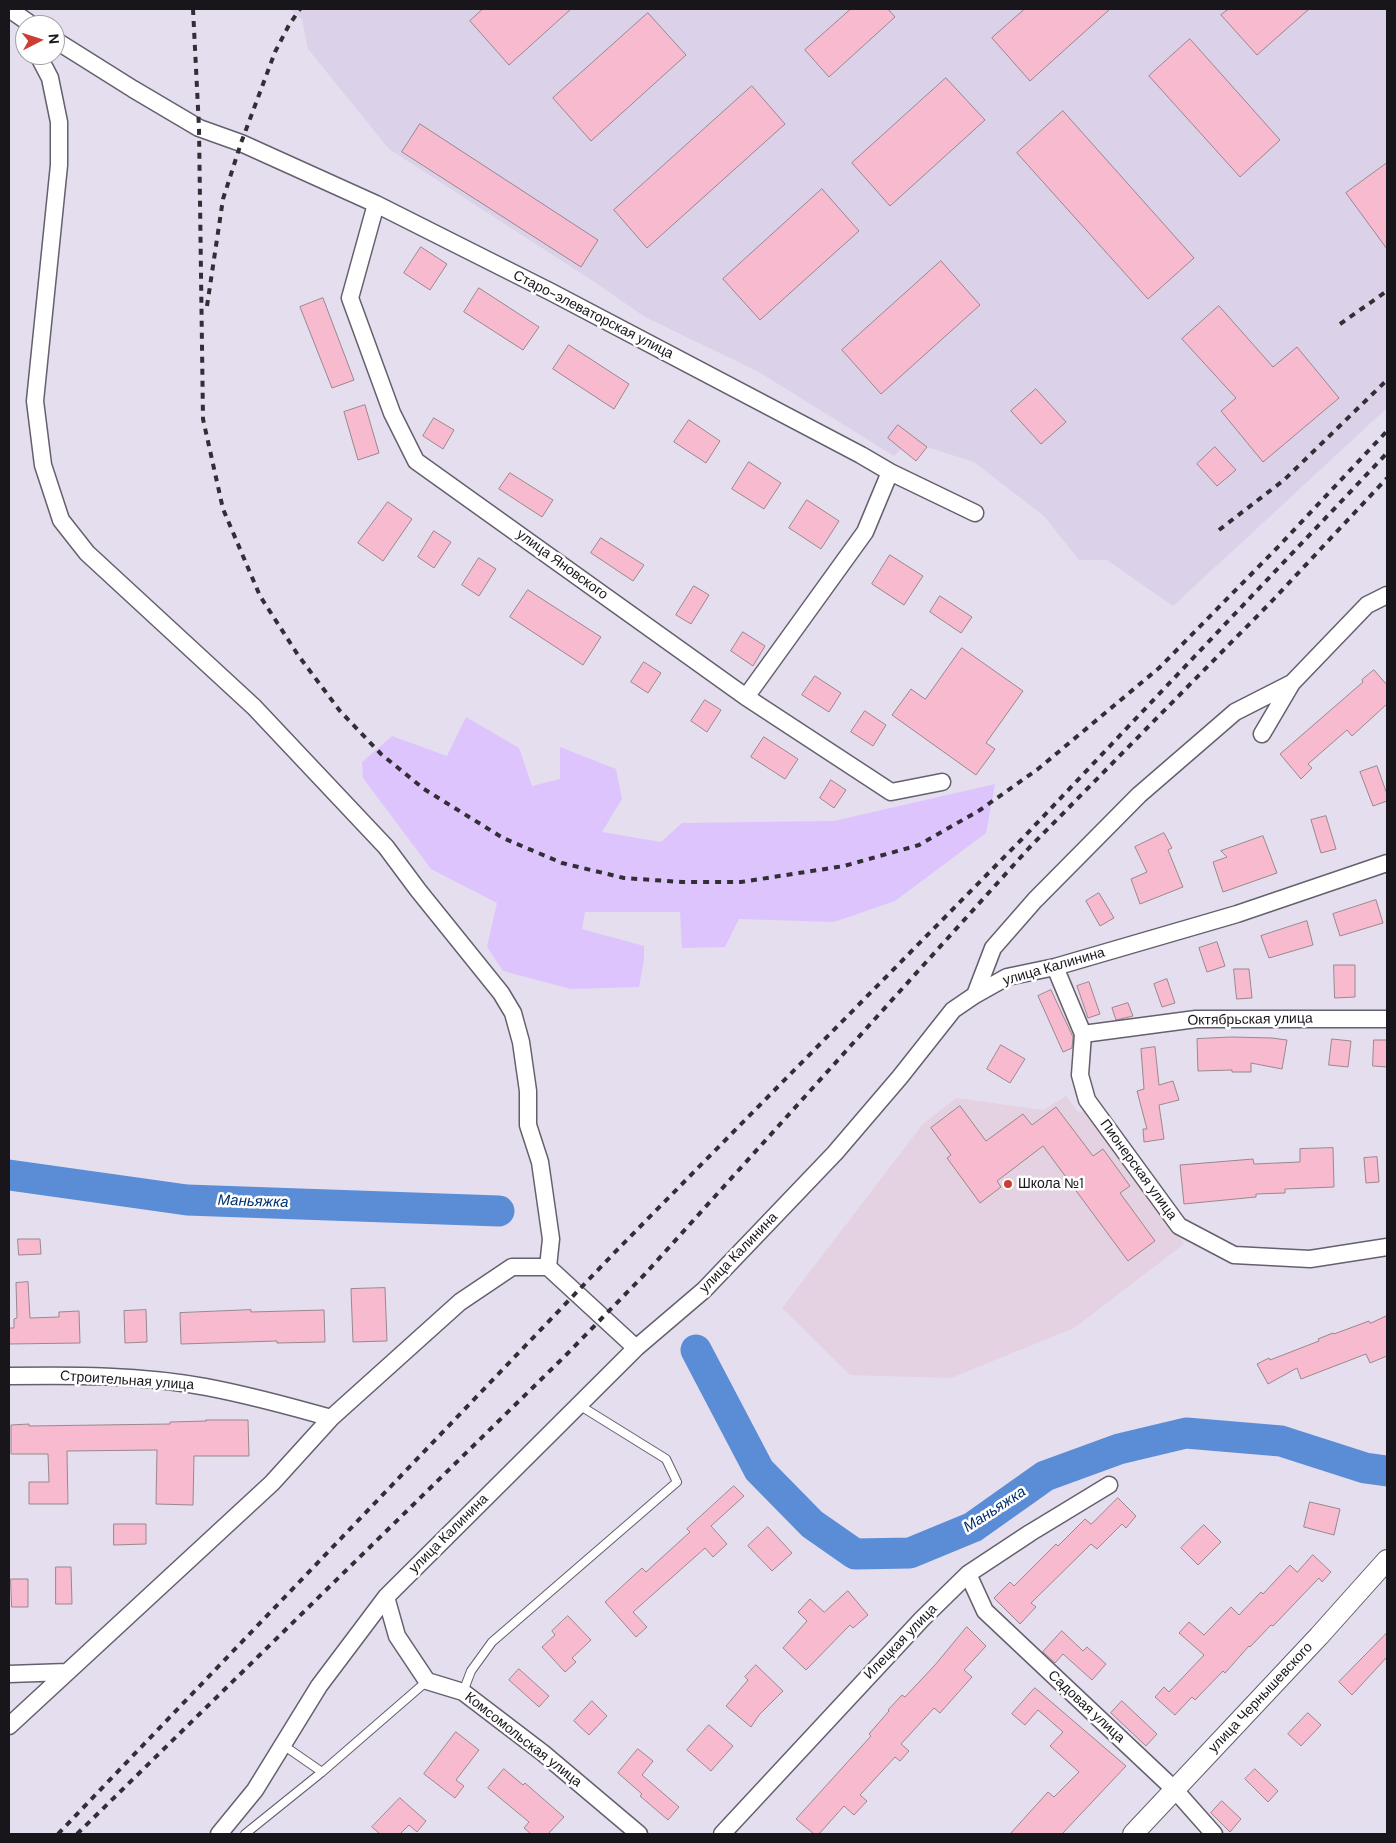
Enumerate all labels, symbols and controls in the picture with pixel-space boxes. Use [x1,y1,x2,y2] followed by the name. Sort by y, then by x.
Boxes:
[15,15,65,65] north arrow
[45,33,63,45] text: N
[510,267,676,363] street label: Старо-элеваторская улица
[513,526,611,604] street label: улица Яновского
[1001,944,1107,990] street label: улица Калинина
[1187,1011,1313,1029] street label: Октябрьская улица
[1096,1117,1180,1223] street label: Пионерская улица
[1018,1176,1084,1192] place label: Школа №1
[1002,1178,1014,1190] marker: Школа №1
[217,1192,289,1212] water label: Маньяжка
[696,1209,782,1297] street label: улица Калинина
[59,1368,195,1394] street label: Строительная улица
[960,1483,1030,1537] water label: Маньяжка
[406,1491,492,1577] street label: улица Калинина
[861,1601,941,1683] street label: Илецкая улица
[1205,1639,1317,1757] street label: улица Чернышевского
[1044,1667,1128,1747] street label: Садовая улица
[461,1689,585,1791] street label: Комсомольская улица

